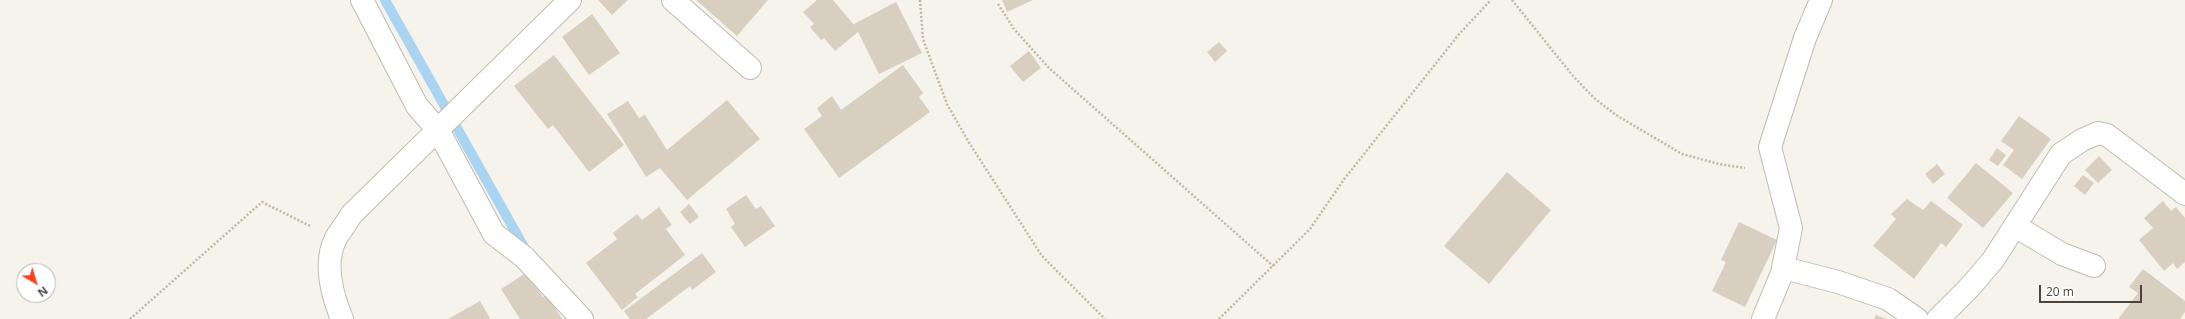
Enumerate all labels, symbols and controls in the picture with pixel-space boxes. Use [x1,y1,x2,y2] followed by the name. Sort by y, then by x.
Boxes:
[16,263,56,303] north arrow
[2041,277,2144,303] scale bar
[35,283,51,301] text: N
[2046,283,2074,300] text: 20 m

